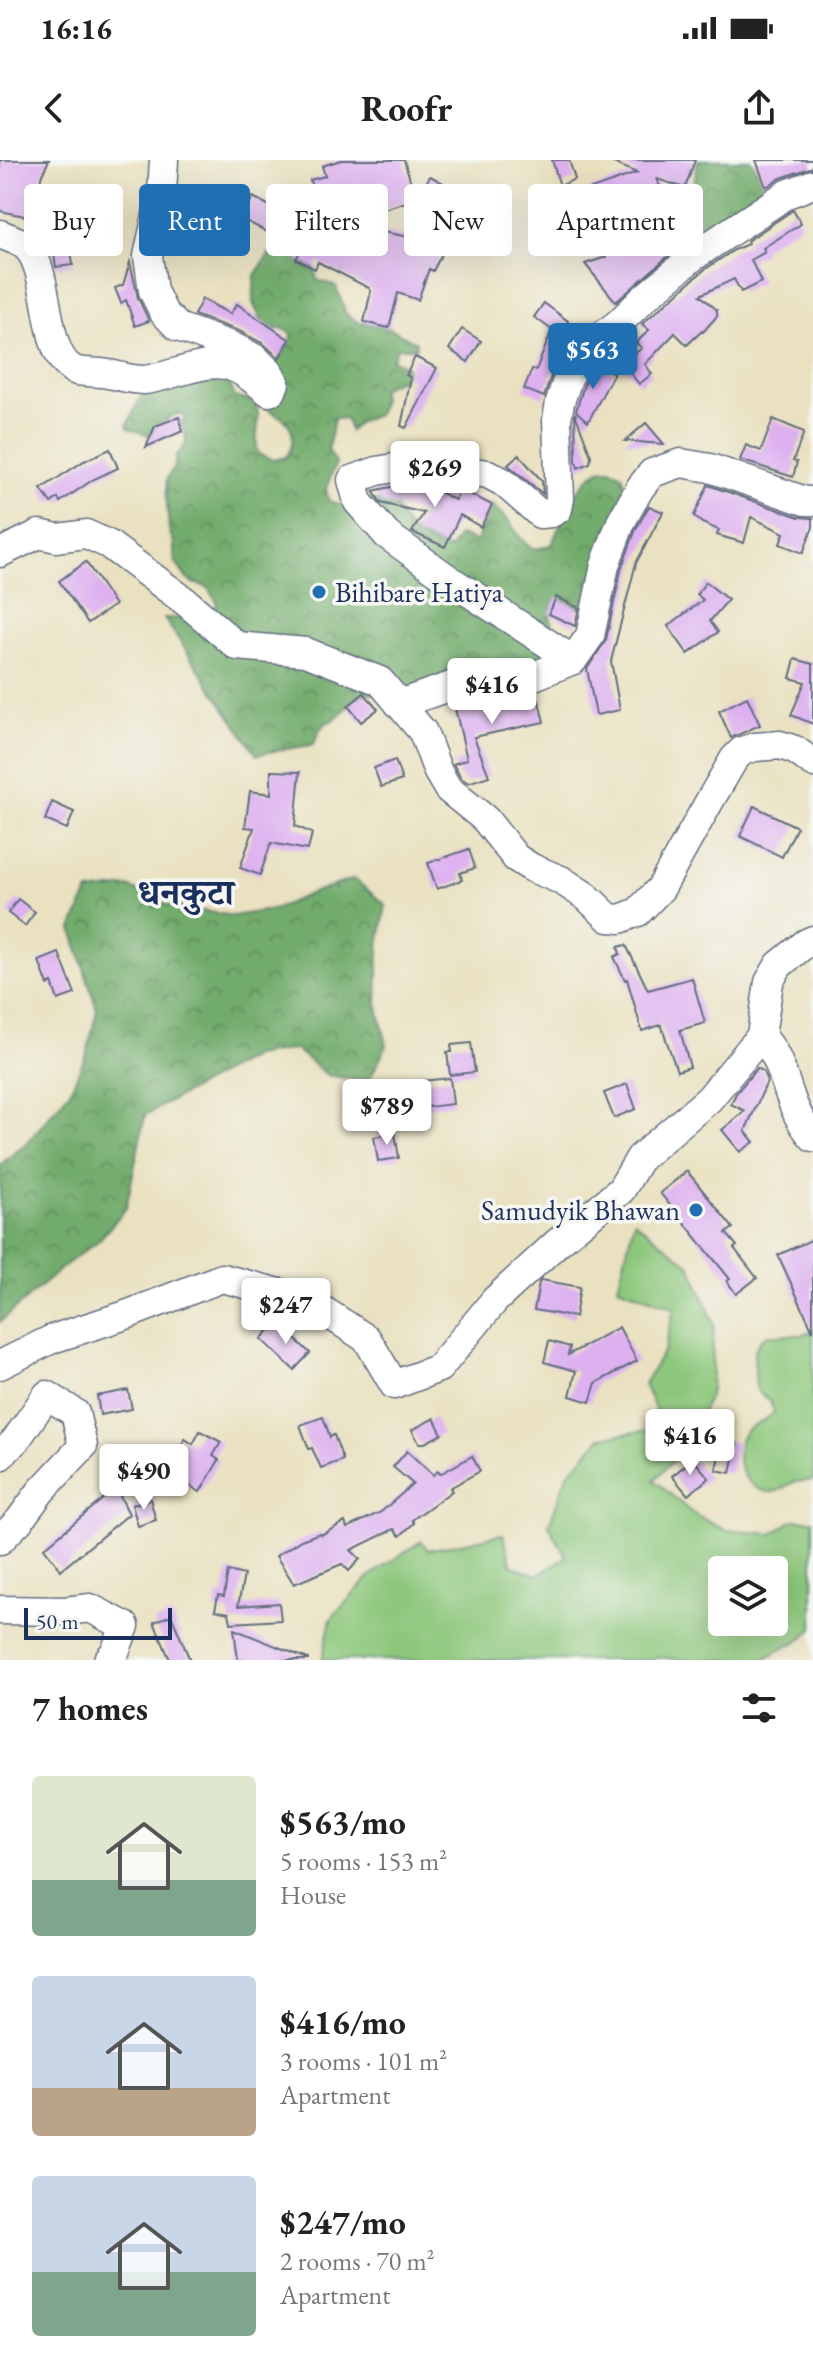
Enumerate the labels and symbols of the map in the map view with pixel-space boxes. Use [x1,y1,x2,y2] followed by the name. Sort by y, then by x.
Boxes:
[546,323,640,391] pin: $563
[388,441,482,509] pin: $269
[335,574,504,610] place label: Bihibare Hatiya
[310,583,328,601] marker: Bihibare Hatiya
[445,658,539,726] pin: $416
[138,869,236,916] district label: धनकुटा
[340,1079,434,1147] pin: $789
[481,1192,680,1228] place label: Samudyik Bhawan
[687,1201,705,1219] marker: Samudyik Bhawan
[239,1278,333,1346] pin: $247
[643,1409,737,1477] pin: $416
[97,1444,191,1512] pin: $490
[24,1604,172,1640] scale bar

